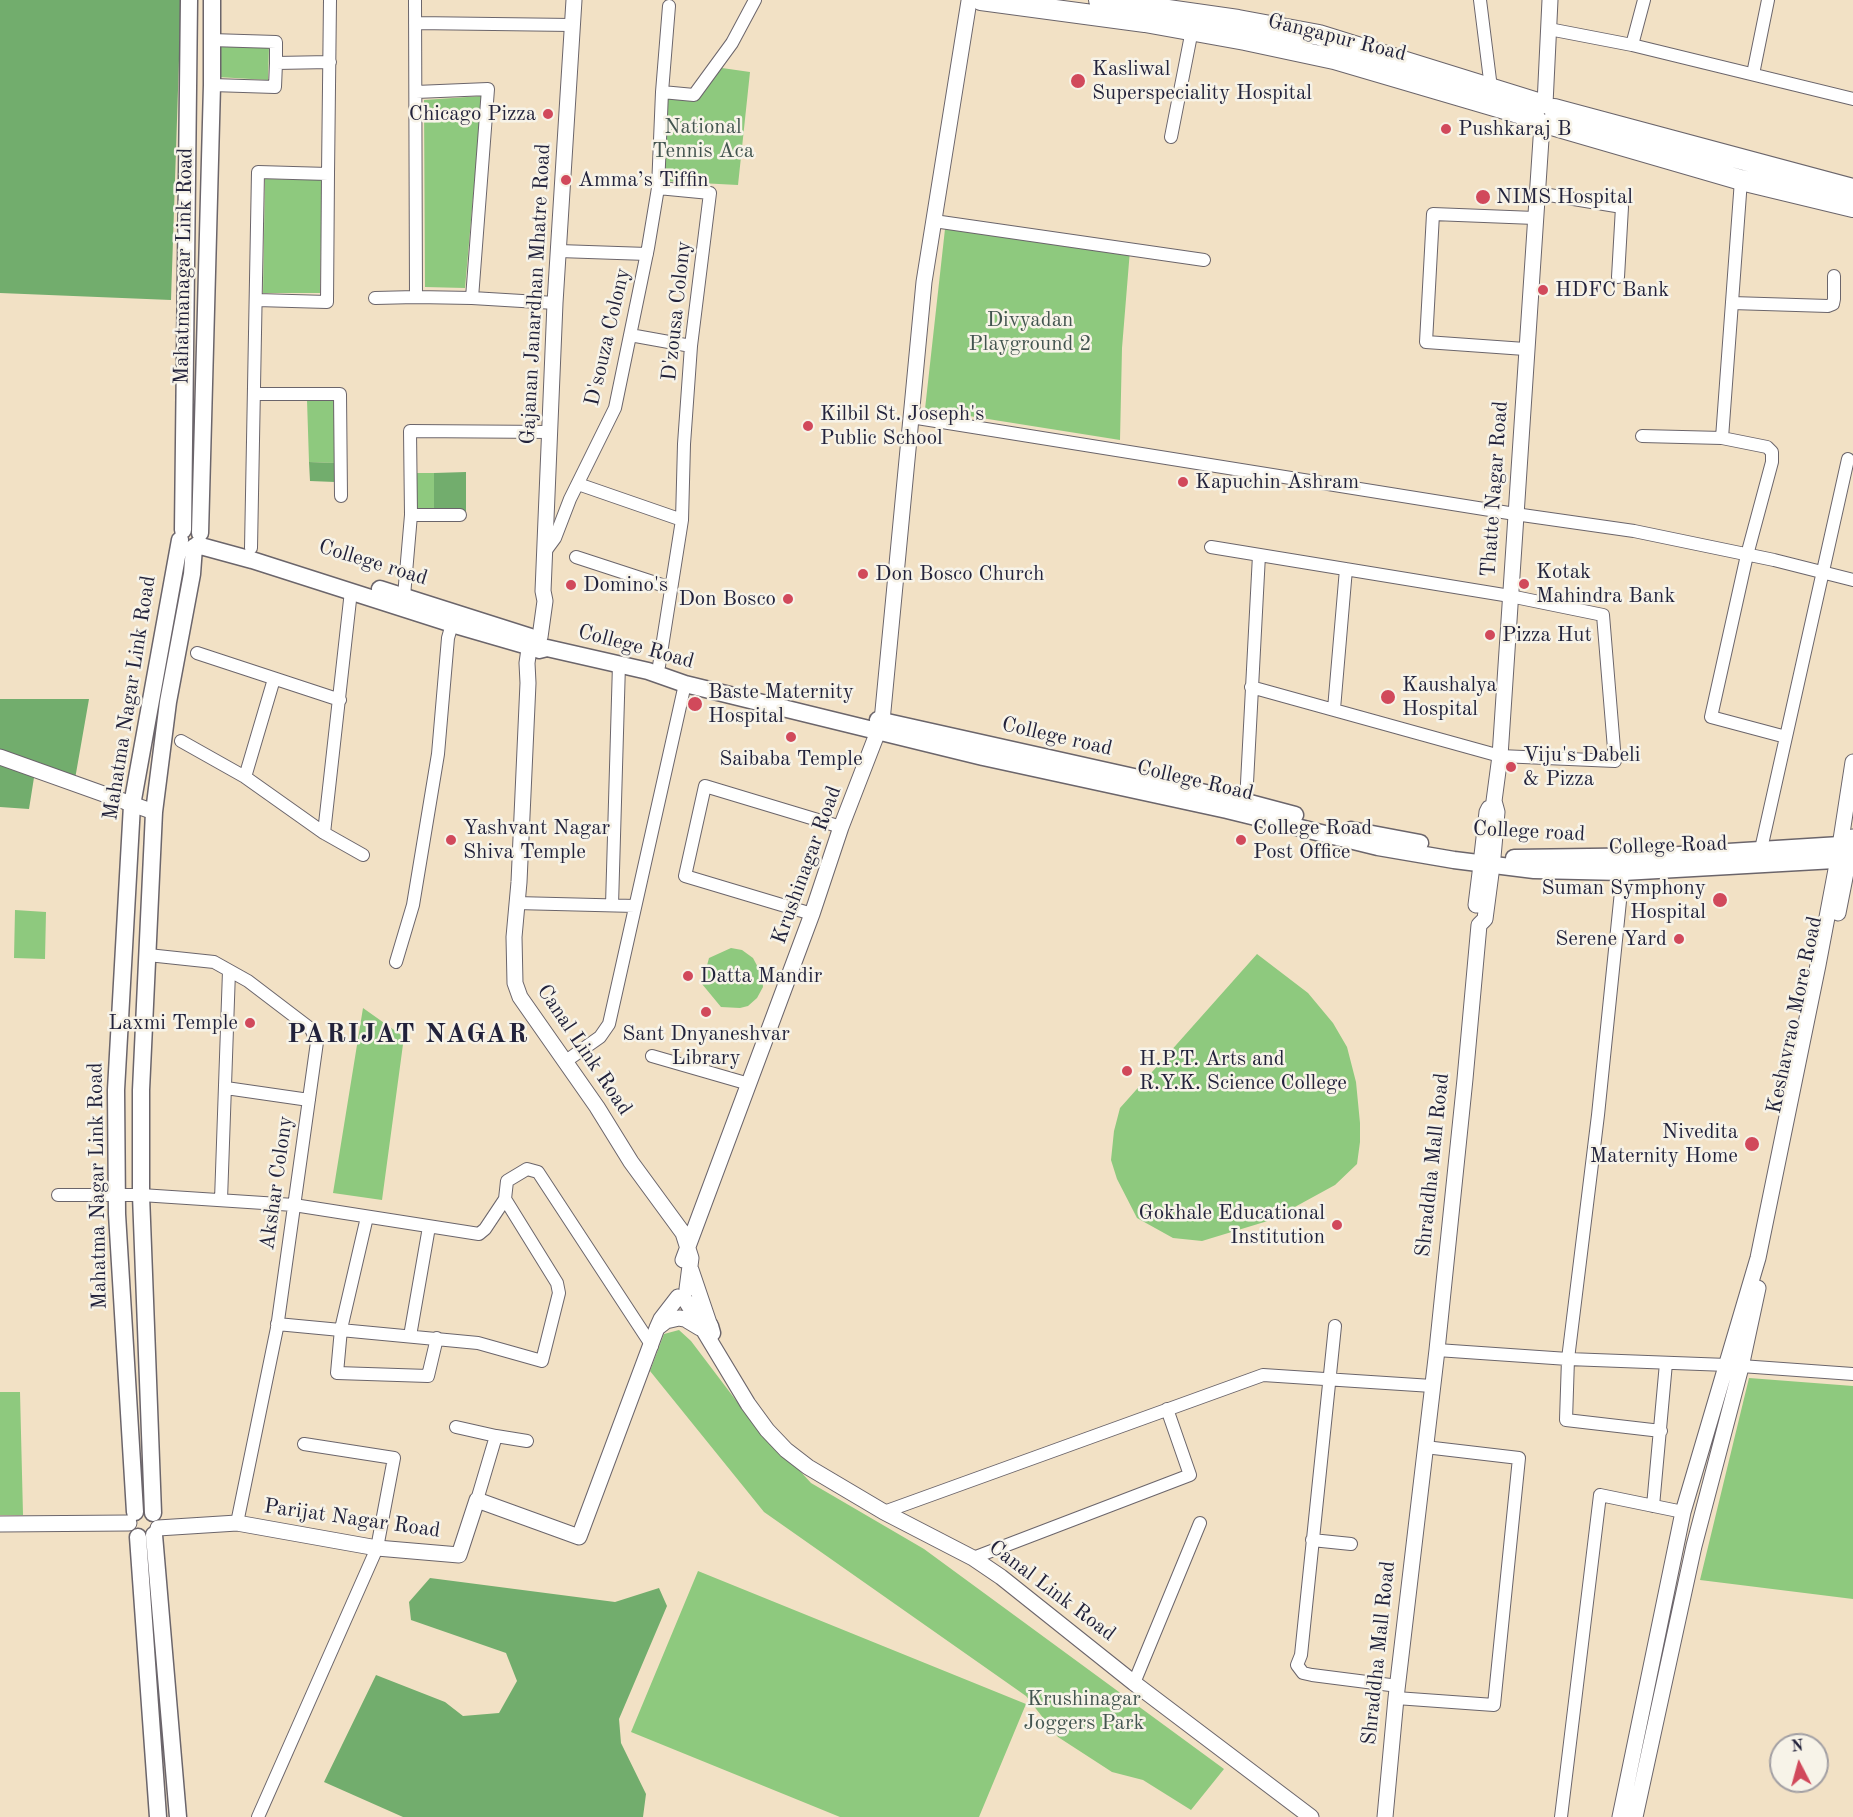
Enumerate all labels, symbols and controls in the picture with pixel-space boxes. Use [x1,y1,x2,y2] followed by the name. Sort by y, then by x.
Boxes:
[1265,9,1409,67] street label: Gangapur Road
[1092,56,1312,106] place label: Kasliwal Superspeciality Hospital
[1069,72,1087,90] marker: Kasliwal Superspeciality Hospital
[409,101,536,127] place label: Chicago Pizza
[541,107,555,121] marker: Chicago Pizza
[652,114,754,164] park label: National Tennis Aca
[1458,116,1571,142] place label: Pushkaraj B
[1439,122,1453,136] marker: Pushkaraj B
[516,143,556,445] street label: Gajanan Janardhan Mhatre Road
[169,147,199,385] street label: Mahatmanagar Link Road
[578,167,709,193] place label: Amma’s Tiffin
[559,173,573,187] marker: Amma’s Tiffin
[1496,184,1633,210] place label: NIMS Hospital
[1474,188,1492,206] marker: NIMS Hospital
[657,240,697,382] street label: D'zousa Colony
[580,266,636,408] street label: D'souza Colony
[1555,277,1669,303] place label: HDFC Bank
[1536,283,1550,297] marker: HDFC Bank
[968,307,1092,357] park label: Divyadan Playground 2
[1476,400,1514,578] street label: Thatte Nagar Road
[820,401,984,451] place label: Kilbil St. Joseph's Public School
[801,419,815,433] marker: Kilbil St. Joseph's Public School
[1195,469,1359,495] place label: Kapuchin Ashram
[1176,475,1190,489] marker: Kapuchin Ashram
[315,534,431,592] street label: College road
[1536,559,1675,609] place label: Kotak Mahindra Bank
[875,561,1044,587] place label: Don Bosco Church
[856,567,870,581] marker: Don Bosco Church
[583,572,668,598] place label: Domino's
[98,574,162,822] street label: Mahatma Nagar Link Road
[1517,577,1531,591] marker: Kotak Mahindra Bank
[564,578,578,592] marker: Domino's
[678,586,776,612] place label: Don Bosco
[781,592,795,606] marker: Don Bosco
[575,619,697,675] street label: College Road
[1502,622,1592,648] place label: Pizza Hut
[1483,628,1497,642] marker: Pizza Hut
[1402,672,1497,722] place label: Kaushalya Hospital
[708,679,854,729] place label: Baste Maternity Hospital
[1379,688,1397,706] marker: Kaushalya Hospital
[686,695,704,713] marker: Baste Maternity Hospital
[999,712,1115,762] street label: College road
[784,730,798,744] marker: Saibaba Temple
[1523,742,1640,792] place label: Viju's Dabeli & Pizza
[719,746,863,772] place label: Saibaba Temple
[1134,755,1256,807] street label: College Road
[1504,760,1518,774] marker: Viju's Dabeli & Pizza
[767,782,847,948] street label: Krushinagar Road
[463,815,610,865] place label: Yashvant Nagar Shiva Temple
[1253,815,1372,865] place label: College Road Post Office
[1472,816,1586,848] street label: College road
[1608,831,1728,861] street label: College Road
[444,833,458,847] marker: Yashvant Nagar Shiva Temple
[1234,833,1248,847] marker: College Road Post Office
[1541,875,1706,925] place label: Suman Symphony Hospital
[1711,891,1729,909] marker: Suman Symphony Hospital
[1762,914,1828,1116] street label: Keshavrao More Road
[1555,926,1667,952] place label: Serene Yard
[1672,932,1686,946] marker: Serene Yard
[700,963,822,989] place label: Datta Mandir
[681,969,695,983] marker: Datta Mandir
[531,980,637,1120] street label: Canal Link Road
[699,1005,713,1019] marker: Sant Dnyaneshvar Library
[108,1010,238,1036] place label: Laxmi Temple
[243,1016,257,1030] marker: Laxmi Temple
[287,1019,529,1051] district label: PARIJAT NAGAR
[622,1021,790,1071] place label: Sant Dnyaneshvar Library
[1139,1046,1347,1096] place label: H.P.T. Arts and R.Y.K. Science College
[83,1062,113,1310] street label: Mahatma Nagar Link Road
[1120,1064,1134,1078] marker: H.P.T. Arts and R.Y.K. Science College
[1411,1072,1455,1258] street label: Shraddha Mall Road
[255,1114,299,1252] street label: Akshar Colony
[1590,1119,1738,1169] place label: Nivedita Maternity Home
[1743,1135,1761,1153] marker: Nivedita Maternity Home
[1139,1200,1325,1250] place label: Gokhale Educational Institution
[1330,1218,1344,1232] marker: Gokhale Educational Institution
[262,1494,442,1544] street label: Parijat Nagar Road
[984,1535,1120,1647] street label: Canal Link Road
[1357,1560,1401,1746] street label: Shraddha Mall Road
[1024,1686,1144,1736] park label: Krushinagar Joggers Park
[1769,1733,1829,1793] north arrow
[1790,1738,1804,1756] text: N

